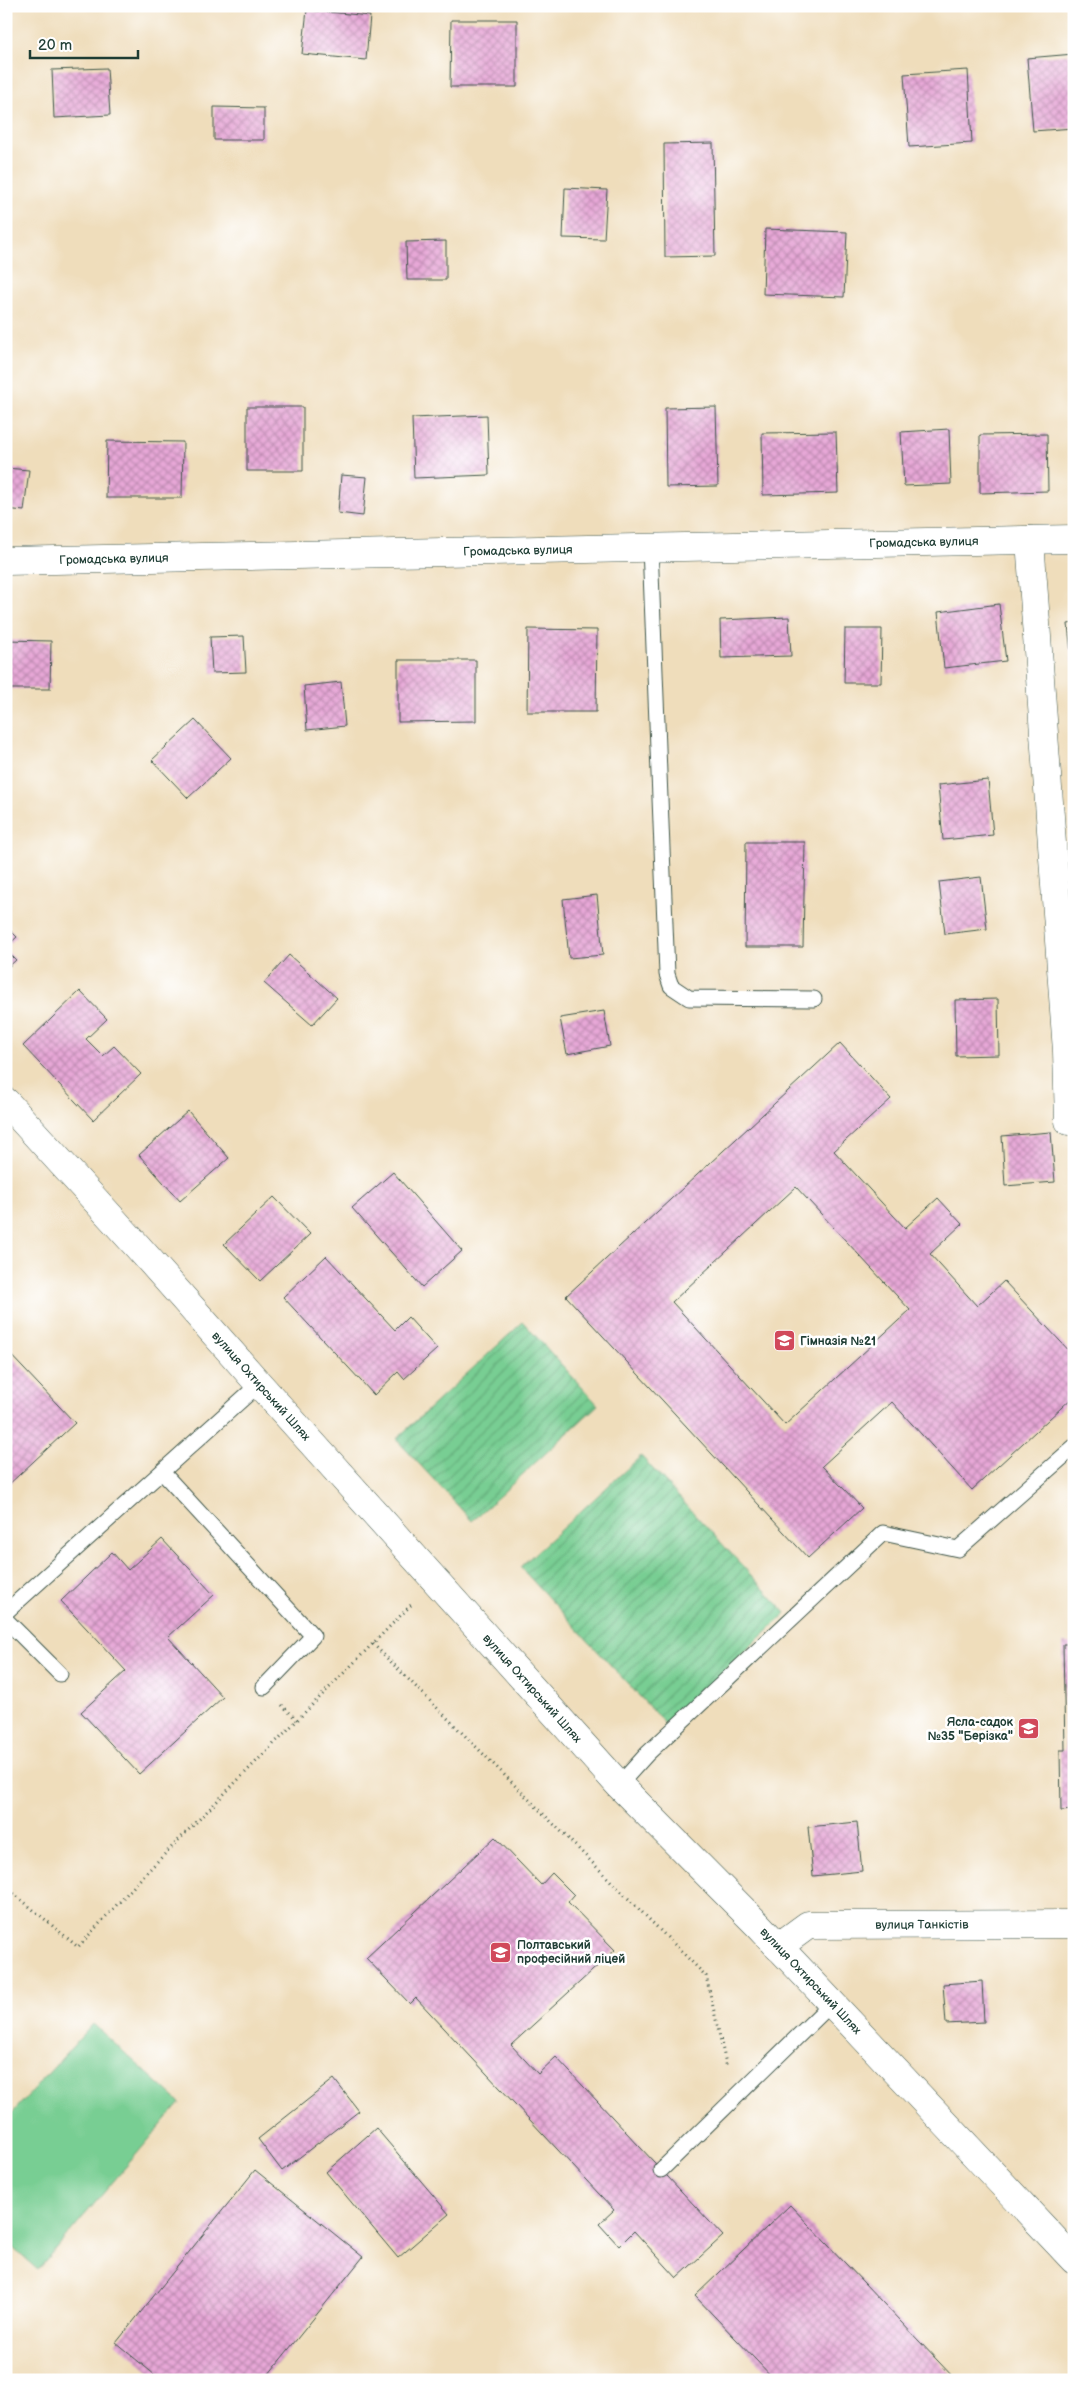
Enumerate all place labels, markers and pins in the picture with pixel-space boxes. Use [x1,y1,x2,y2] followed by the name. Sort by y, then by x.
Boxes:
[772,1329,796,1353] school or university icon: Гімназія №21
[800,1334,876,1349] place label: Гімназія №21
[928,1715,1013,1744] place label: Ясла-садок №35 "Берізка"
[1017,1717,1041,1741] school or university icon: Ясла-садок №35 "Берізка"
[517,1938,625,1967] place label: Полтавський професійний ліцей
[489,1940,513,1964] school or university icon: Полтавський професійний ліцей

